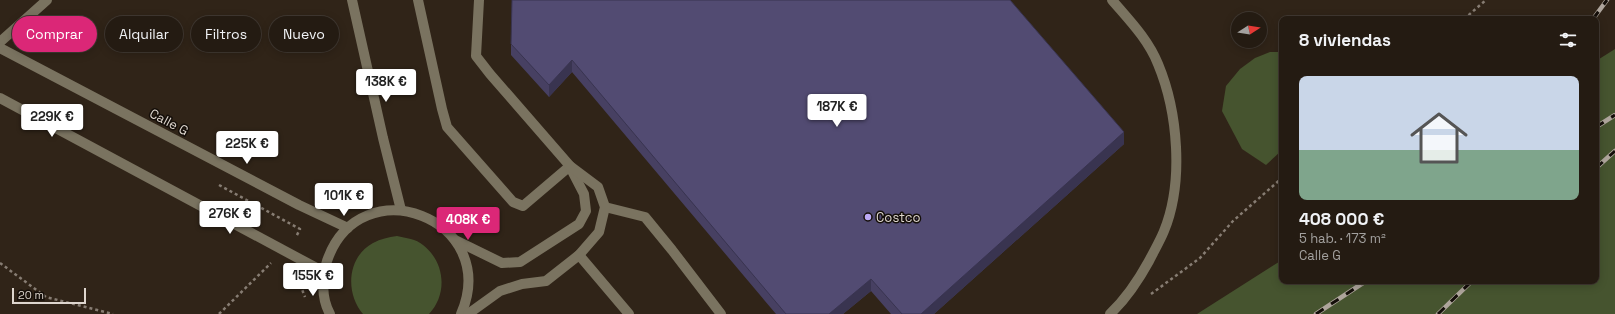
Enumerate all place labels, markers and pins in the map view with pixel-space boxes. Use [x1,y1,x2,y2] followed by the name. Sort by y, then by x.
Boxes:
[353,69,419,103] pin: 138K €
[804,94,870,128] pin: 187K €
[19,104,85,138] pin: 229K €
[214,131,280,165] pin: 225K €
[311,183,377,217] pin: 101K €
[197,201,263,235] pin: 276K €
[435,207,501,241] pin: 408K €
[876,209,921,226] place label: Costco
[863,212,873,222] marker: Costco
[280,263,346,297] pin: 155K €

